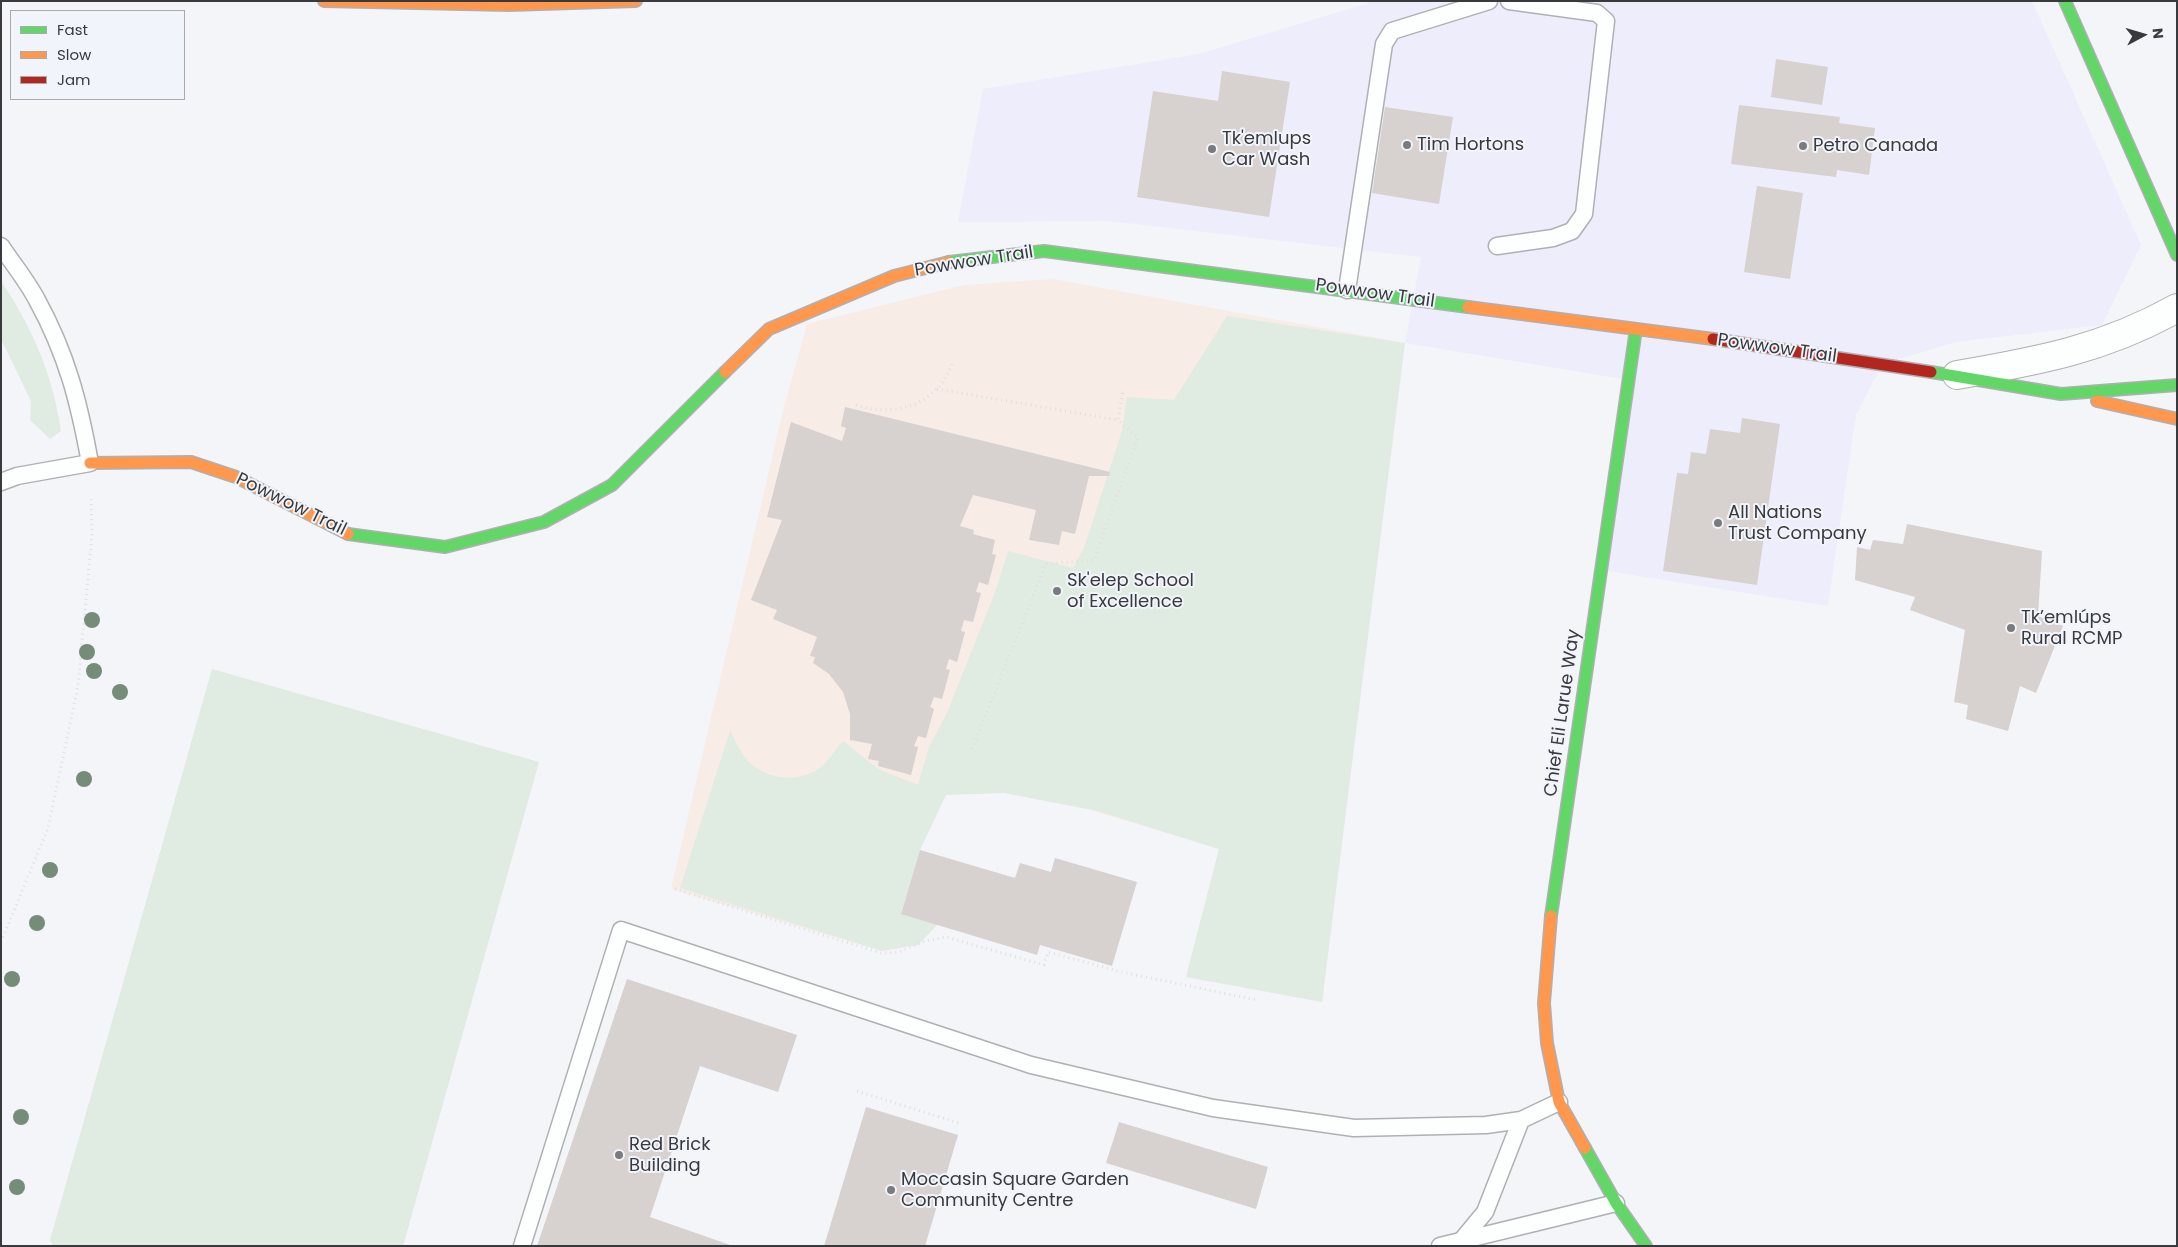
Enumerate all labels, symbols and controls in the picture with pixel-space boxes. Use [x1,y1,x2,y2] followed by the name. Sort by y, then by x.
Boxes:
[10,10,185,100] legend
[2118,10,2168,60] north arrow
[57,19,88,40] text: Fast
[2147,27,2168,40] text: N
[57,44,91,65] text: Slow
[57,69,91,90] text: Jam
[1222,128,1311,170] place label: Tk'emlups Car Wash
[1417,134,1524,156] place label: Tim Hortons
[1813,135,1938,157] place label: Petro Canada
[1401,139,1413,151] marker: Tim Hortons
[1797,140,1809,152] marker: Petro Canada
[1206,143,1218,155] marker: Tk'emlups Car Wash
[913,242,1035,282] street label: Powwow Trail
[1314,275,1436,313] street label: Powwow Trail
[1716,330,1838,368] street label: Powwow Trail
[232,469,350,541] street label: Powwow Trail
[1728,502,1867,544] place label: All Nations Trust Company
[1712,517,1724,529] marker: All Nations Trust Company
[1067,570,1194,612] place label: Sk'elep School of Excellence
[1051,585,1063,597] marker: Sk'elep School of Excellence
[2021,607,2122,650] place label: Tk’emlúps Rural RCMP
[2005,622,2017,634] marker: Tk’emlúps Rural RCMP
[1541,628,1585,798] street label: Chief Eli Larue Way
[629,1134,710,1176] place label: Red Brick Building
[613,1149,625,1161] marker: Red Brick Building
[901,1169,1129,1212] place label: Moccasin Square Garden Community Centre
[885,1184,897,1196] marker: Moccasin Square Garden Community Centre

